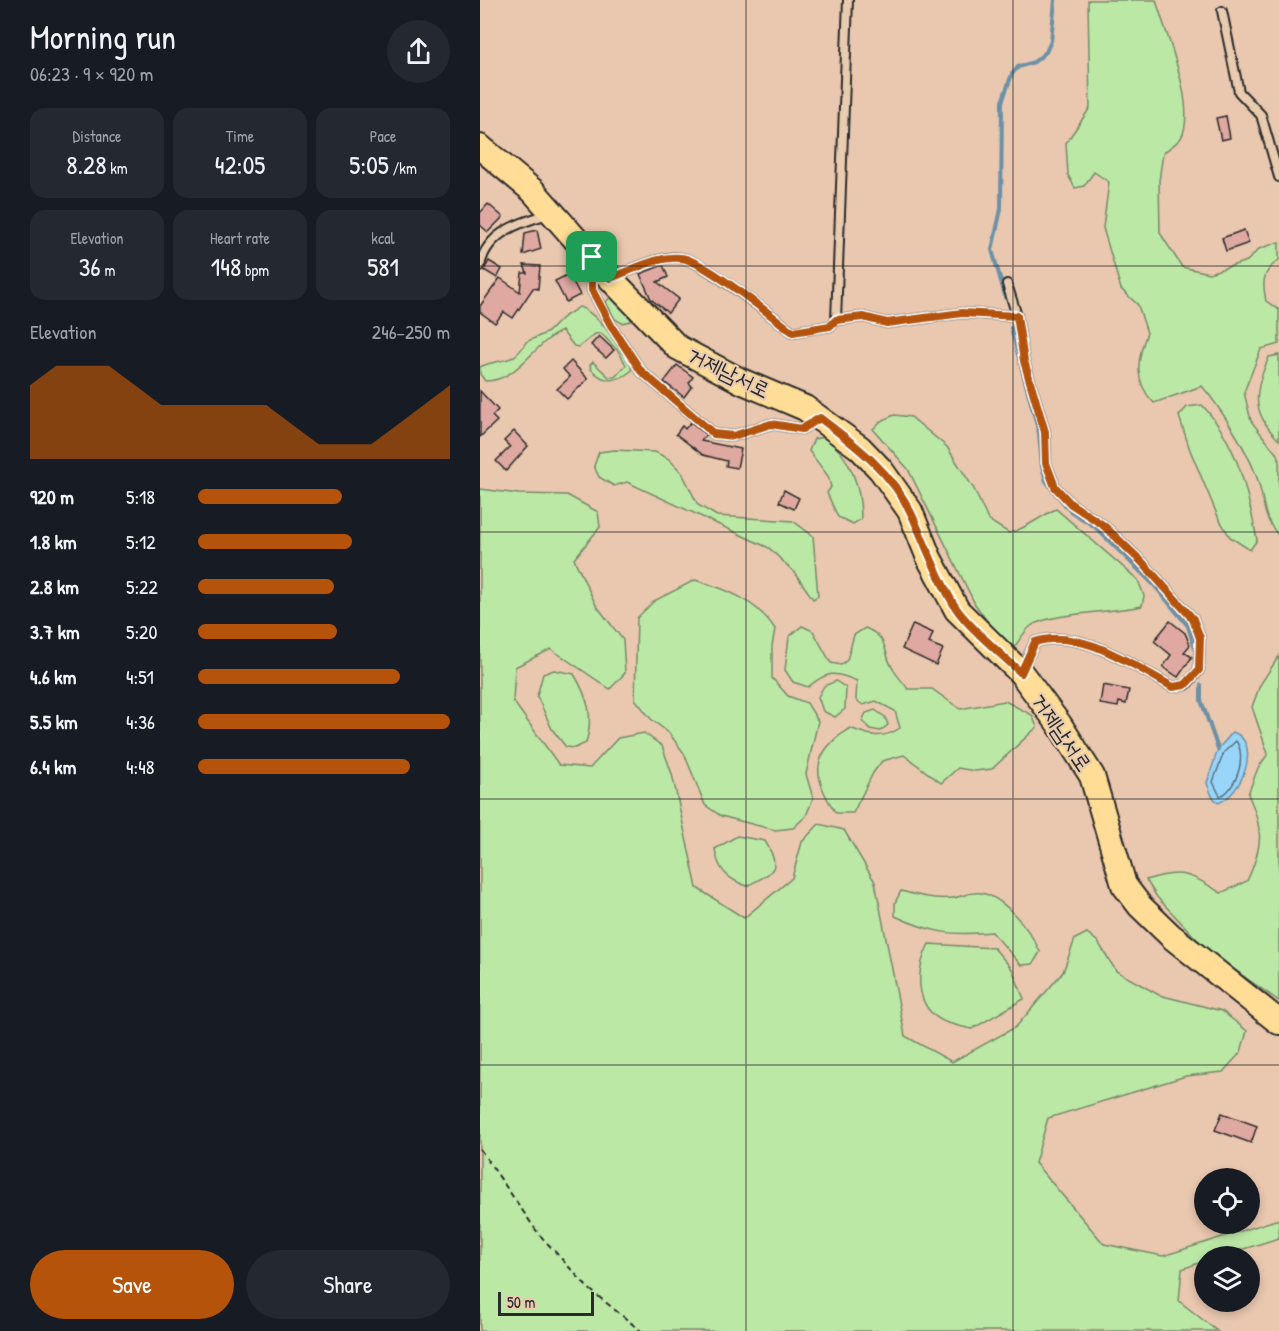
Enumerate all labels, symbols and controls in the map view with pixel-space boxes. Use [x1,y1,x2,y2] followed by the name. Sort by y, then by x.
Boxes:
[30,15,176,59] text: Morning run
[387,20,450,83] button: share
[30,60,153,87] text: 06:23 · 9 × 920 m
[73,125,121,147] text: Distance
[226,125,254,147] text: Time
[370,125,396,147] text: Pace
[66,147,107,182] text: 8.28
[215,147,265,182] text: 42:05
[349,147,389,182] text: 5:05
[107,157,128,179] text: km
[389,157,417,179] text: /km
[70,227,124,249] text: Elevation
[210,227,270,249] text: Heart rate
[371,227,395,249] text: kcal
[566,231,617,282] pin
[575,240,608,273] icon: arrive
[79,249,101,284] text: 36
[211,249,241,284] text: 148
[367,249,399,284] text: 581
[101,259,115,281] text: m
[241,259,269,281] text: bpm
[30,318,96,345] text: Elevation
[372,318,450,345] text: 246–250 m
[683,339,775,405] street label: 거제남서로
[30,483,74,510] text: 920 m
[126,483,155,510] text: 5:18
[30,528,77,555] text: 1.8 km
[126,528,156,555] text: 5:12
[30,573,79,600] text: 2.8 km
[126,573,158,600] text: 5:22
[30,618,80,645] text: 3.7 km
[126,618,157,645] text: 5:20
[30,663,76,690] text: 4.6 km
[126,663,154,690] text: 4:51
[1025,687,1099,777] street label: 거제남서로
[30,708,78,735] text: 5.5 km
[126,708,155,735] text: 4:36
[30,753,76,780] text: 6.4 km
[126,753,154,780] text: 4:48
[1194,1168,1260,1312] map controls
[1194,1168,1260,1234] button: locate
[1194,1246,1260,1312] button: layers
[30,1250,234,1319] button: Save
[246,1250,450,1319] button: Share
[498,1289,594,1316] scale bar
[507,1291,536,1313] text: 50 m

